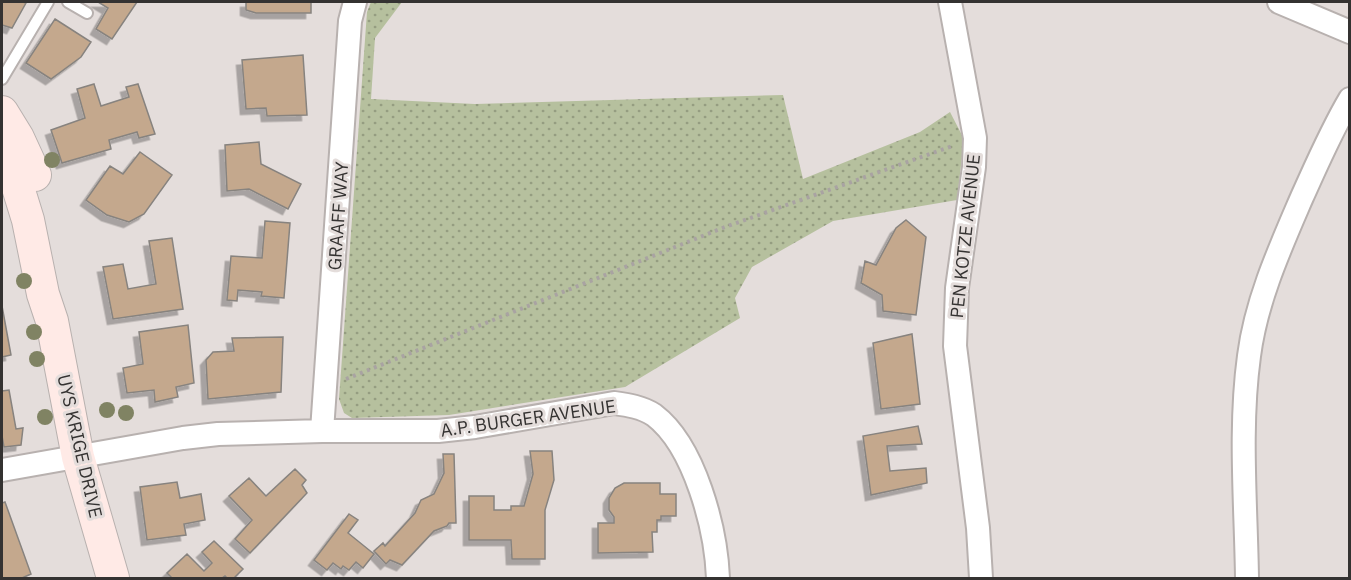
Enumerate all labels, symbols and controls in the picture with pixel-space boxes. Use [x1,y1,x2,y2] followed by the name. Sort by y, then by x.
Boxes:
[945,153,985,319] street label: PEN KOTZE AVENUE
[323,161,353,271] street label: GRAAFF WAY
[52,372,108,520] street label: UYS KRIGE DRIVE
[439,394,617,442] street label: A.P. BURGER AVENUE

